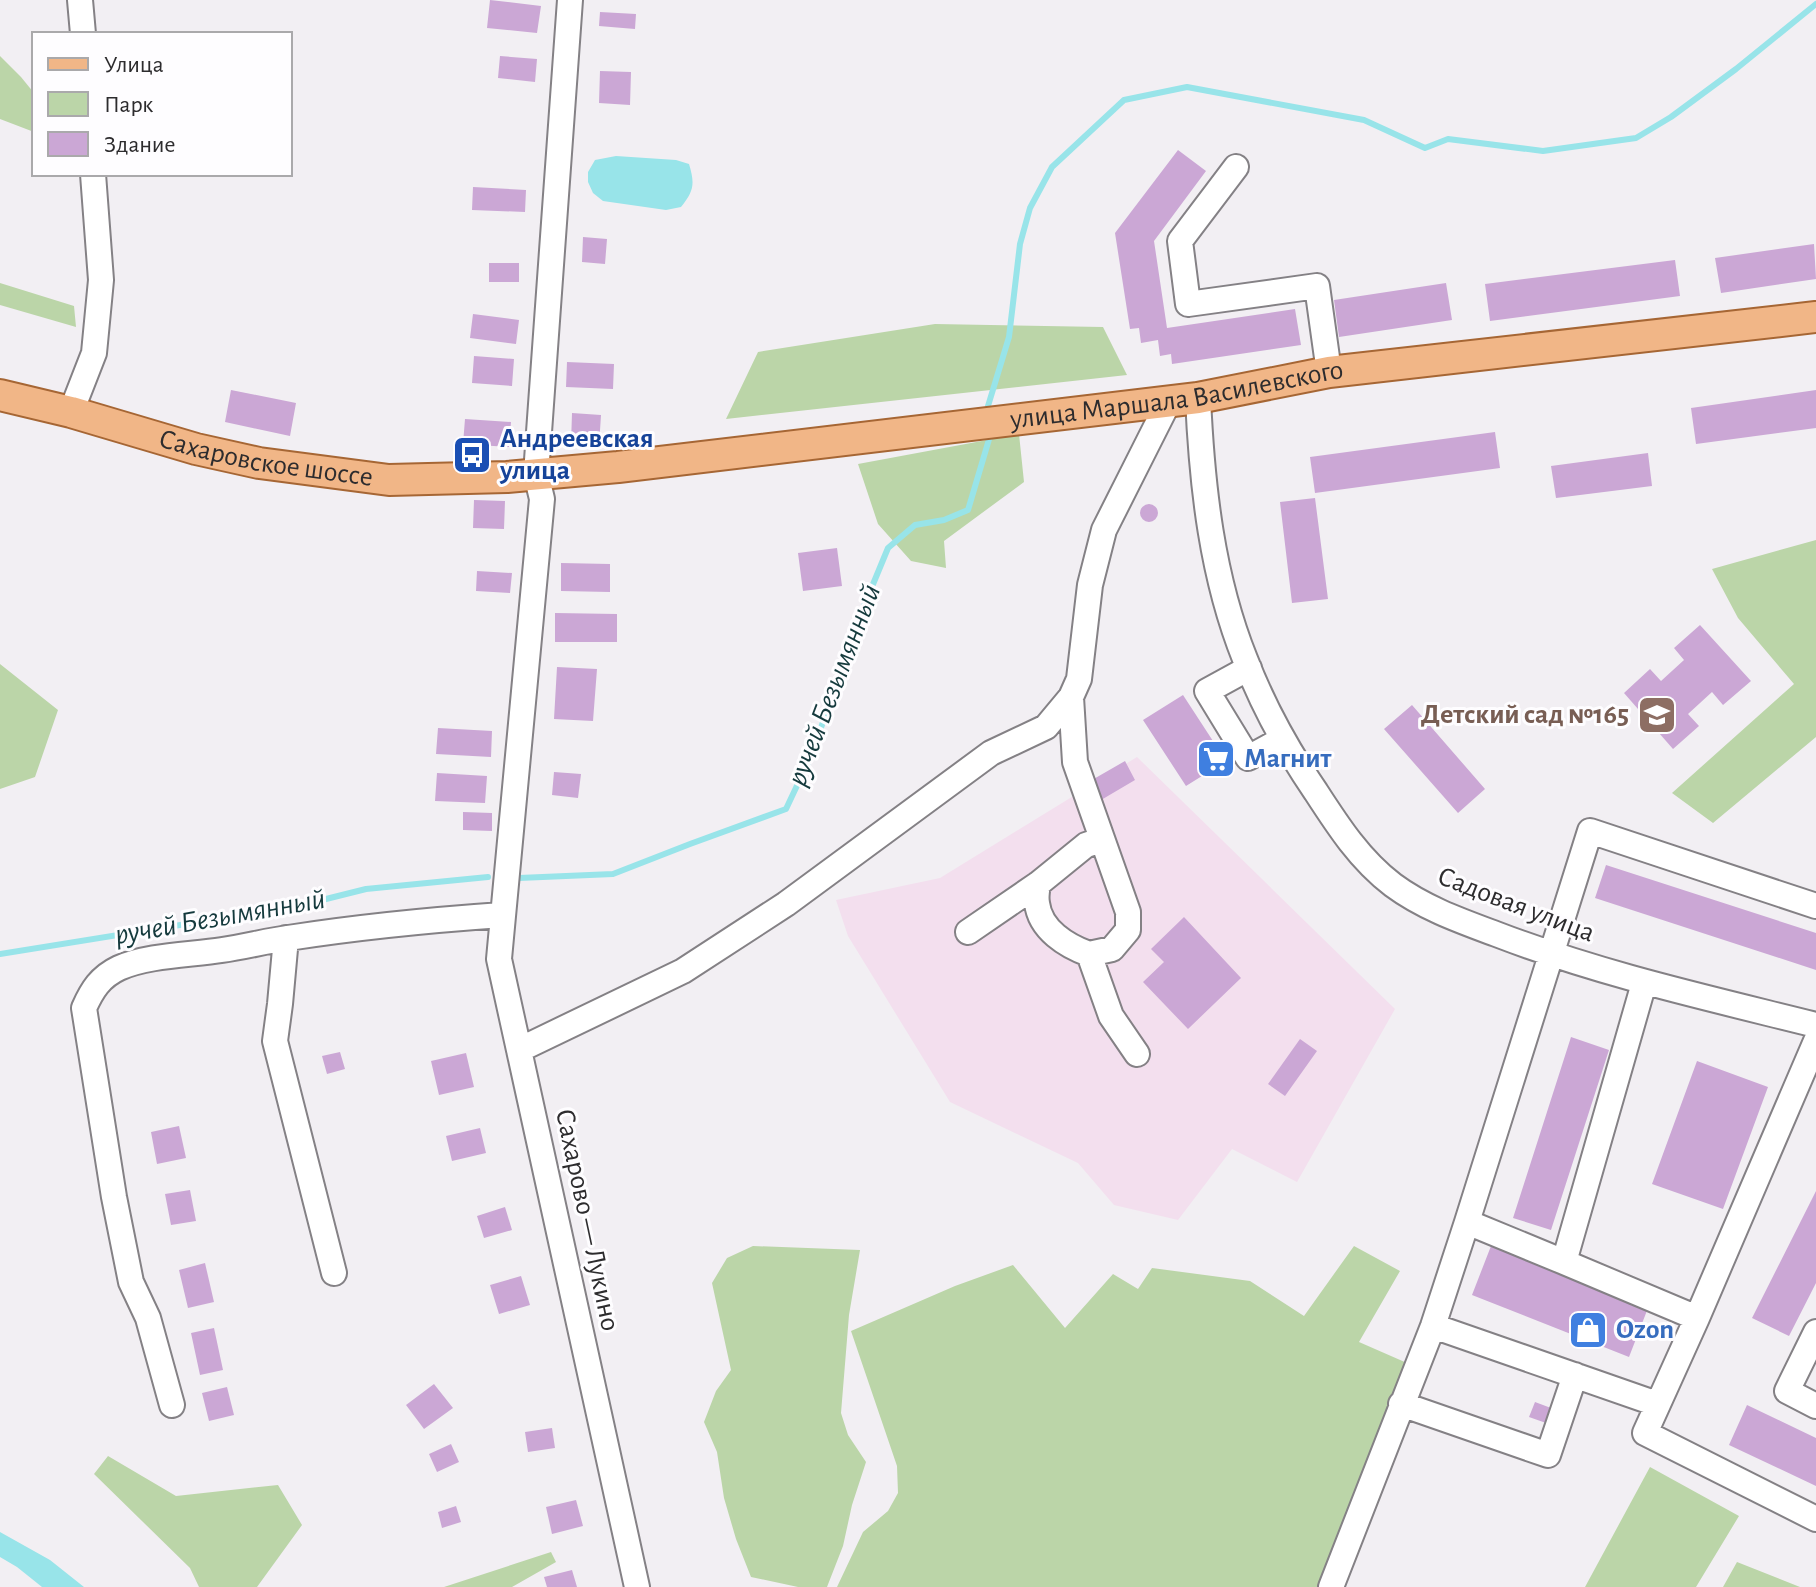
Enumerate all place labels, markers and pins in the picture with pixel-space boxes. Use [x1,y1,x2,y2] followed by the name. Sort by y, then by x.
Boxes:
[499,425,654,485] place label: Андреевская улица
[451,434,493,476] bus stop icon: Андреевская улица
[1636,694,1678,736] school or university icon: Детский сад №165
[1421,701,1629,729] place label: Детский сад №165
[1195,738,1237,780] supermarket icon: Магнит
[1244,745,1333,773] place label: Магнит
[1567,1309,1609,1351] shop icon: Ozon
[1616,1316,1674,1344] place label: Ozon

